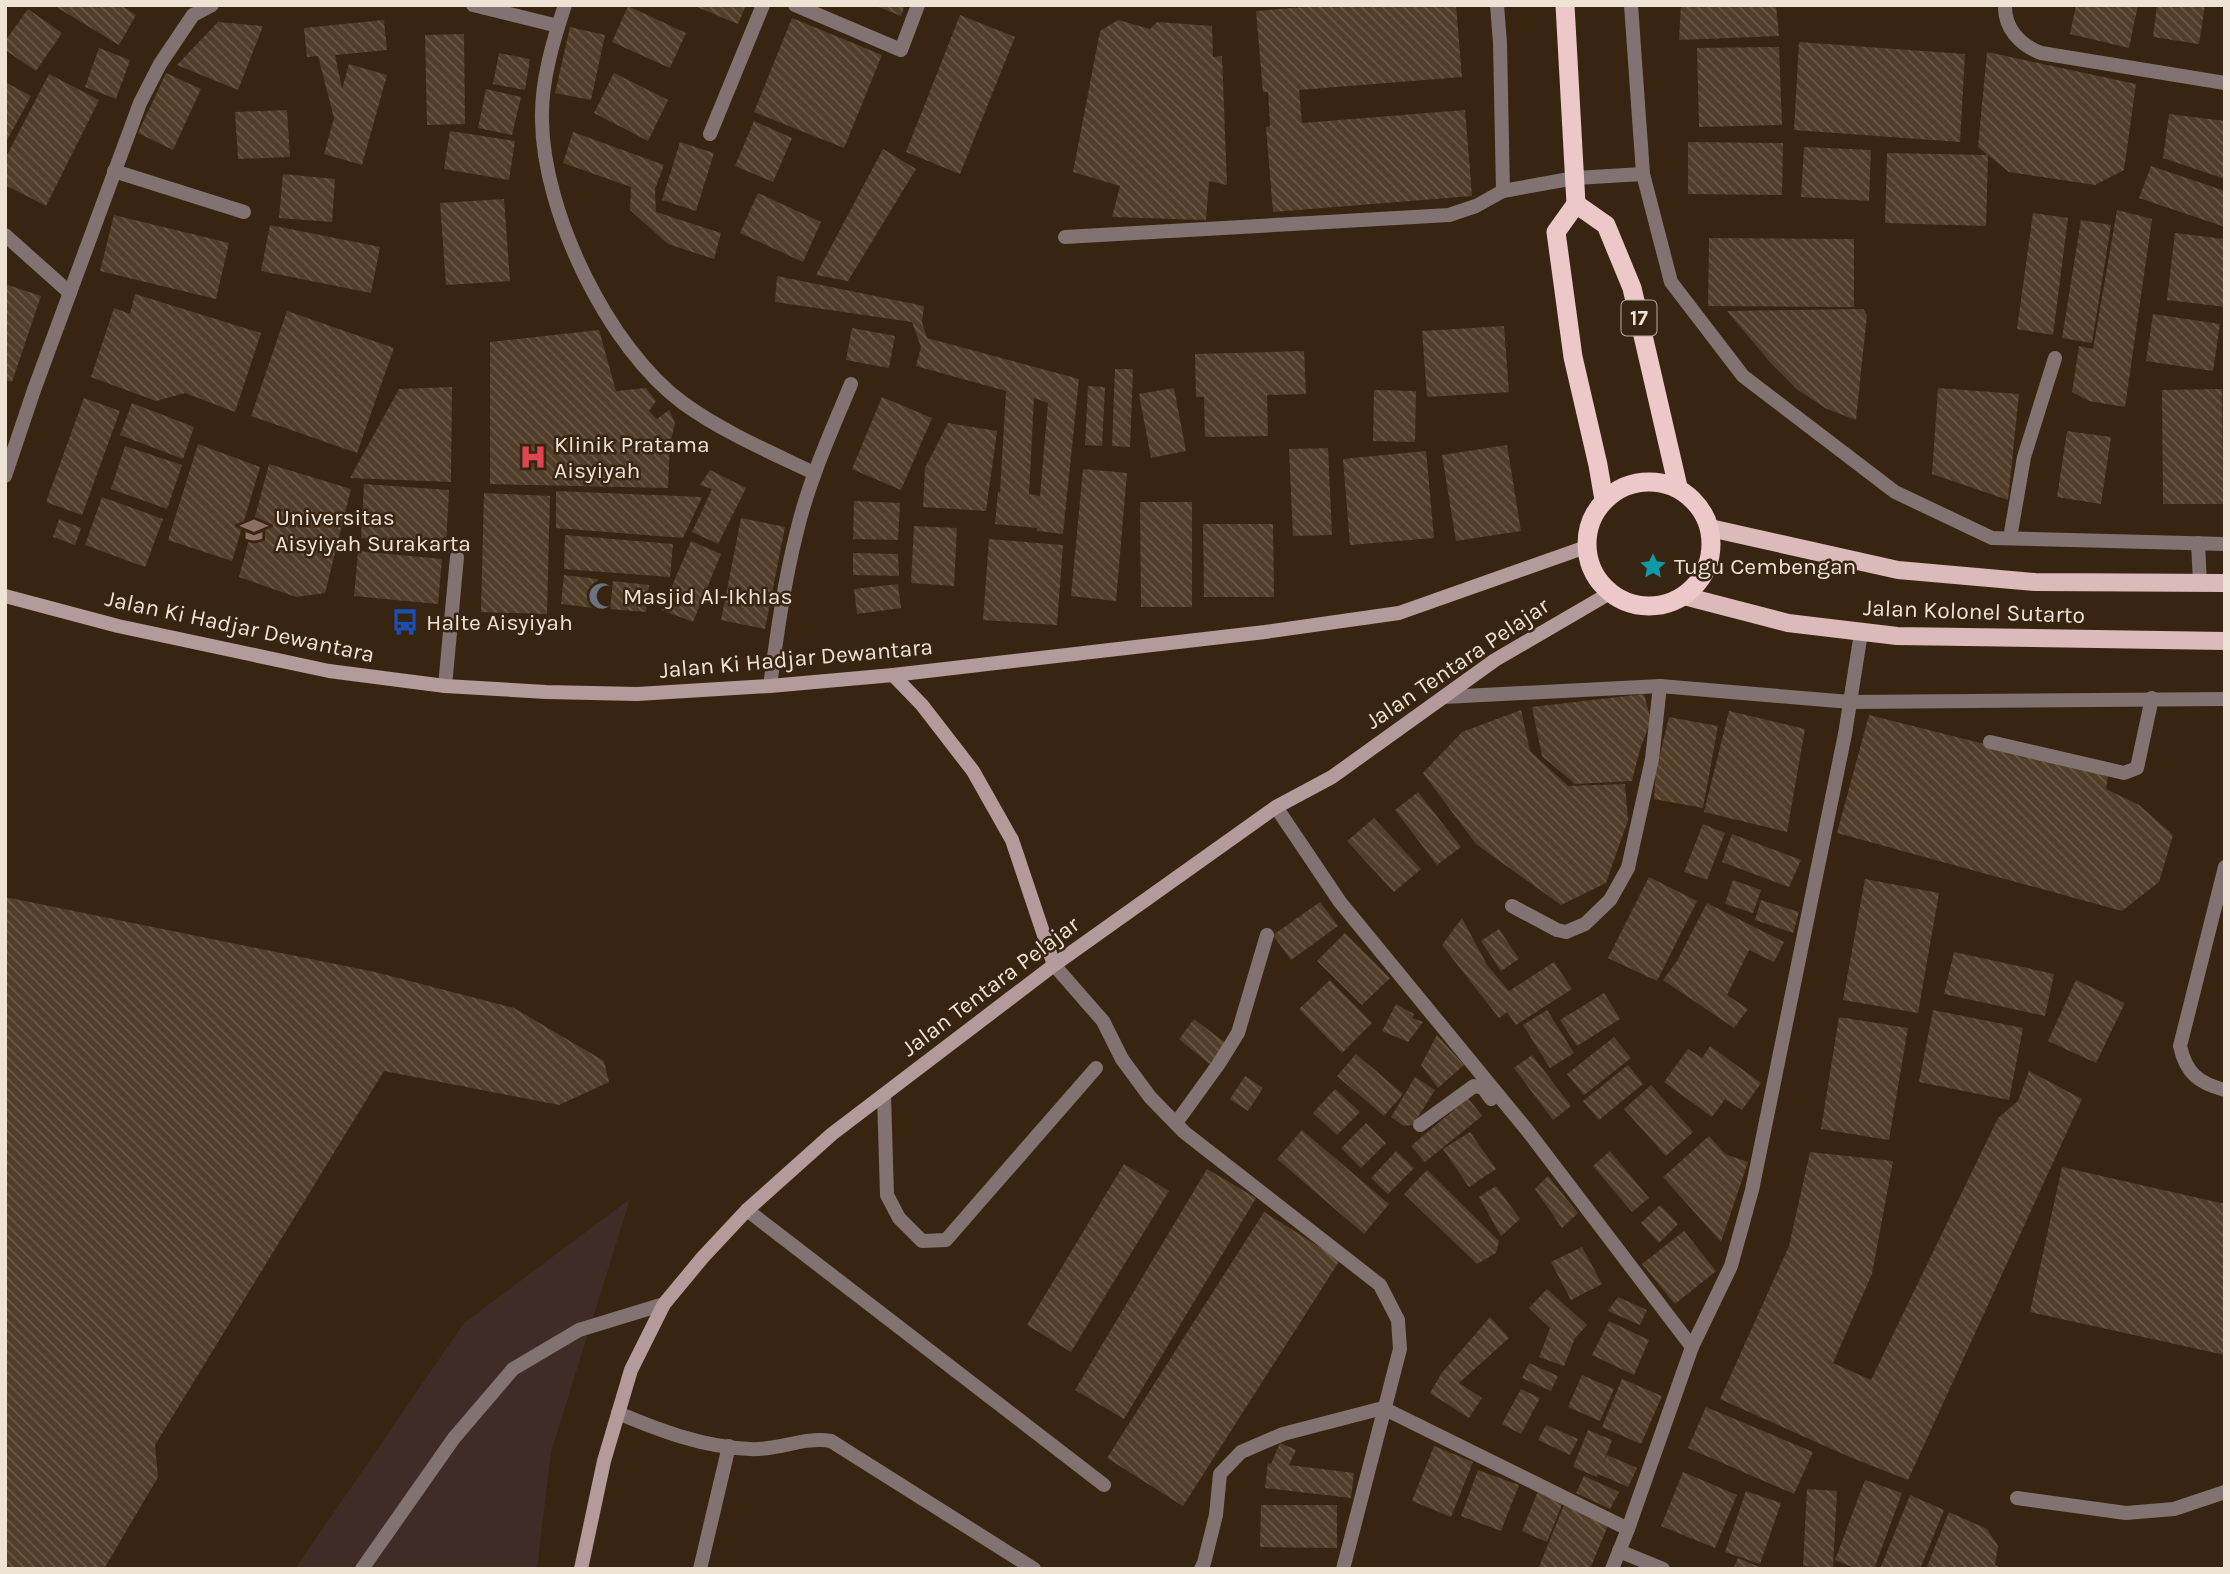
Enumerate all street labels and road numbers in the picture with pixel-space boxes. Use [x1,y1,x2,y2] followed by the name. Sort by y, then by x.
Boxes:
[1622,300,1656,336] road number: 17
[103,585,377,668] street label: Jalan Ki Hadjar Dewantara
[1360,592,1555,735] street label: Jalan Tentara Pelajar
[1862,594,2085,629] street label: Jalan Kolonel Sutarto
[658,633,934,684] street label: Jalan Ki Hadjar Dewantara
[896,910,1085,1062] street label: Jalan Tentara Pelajar

